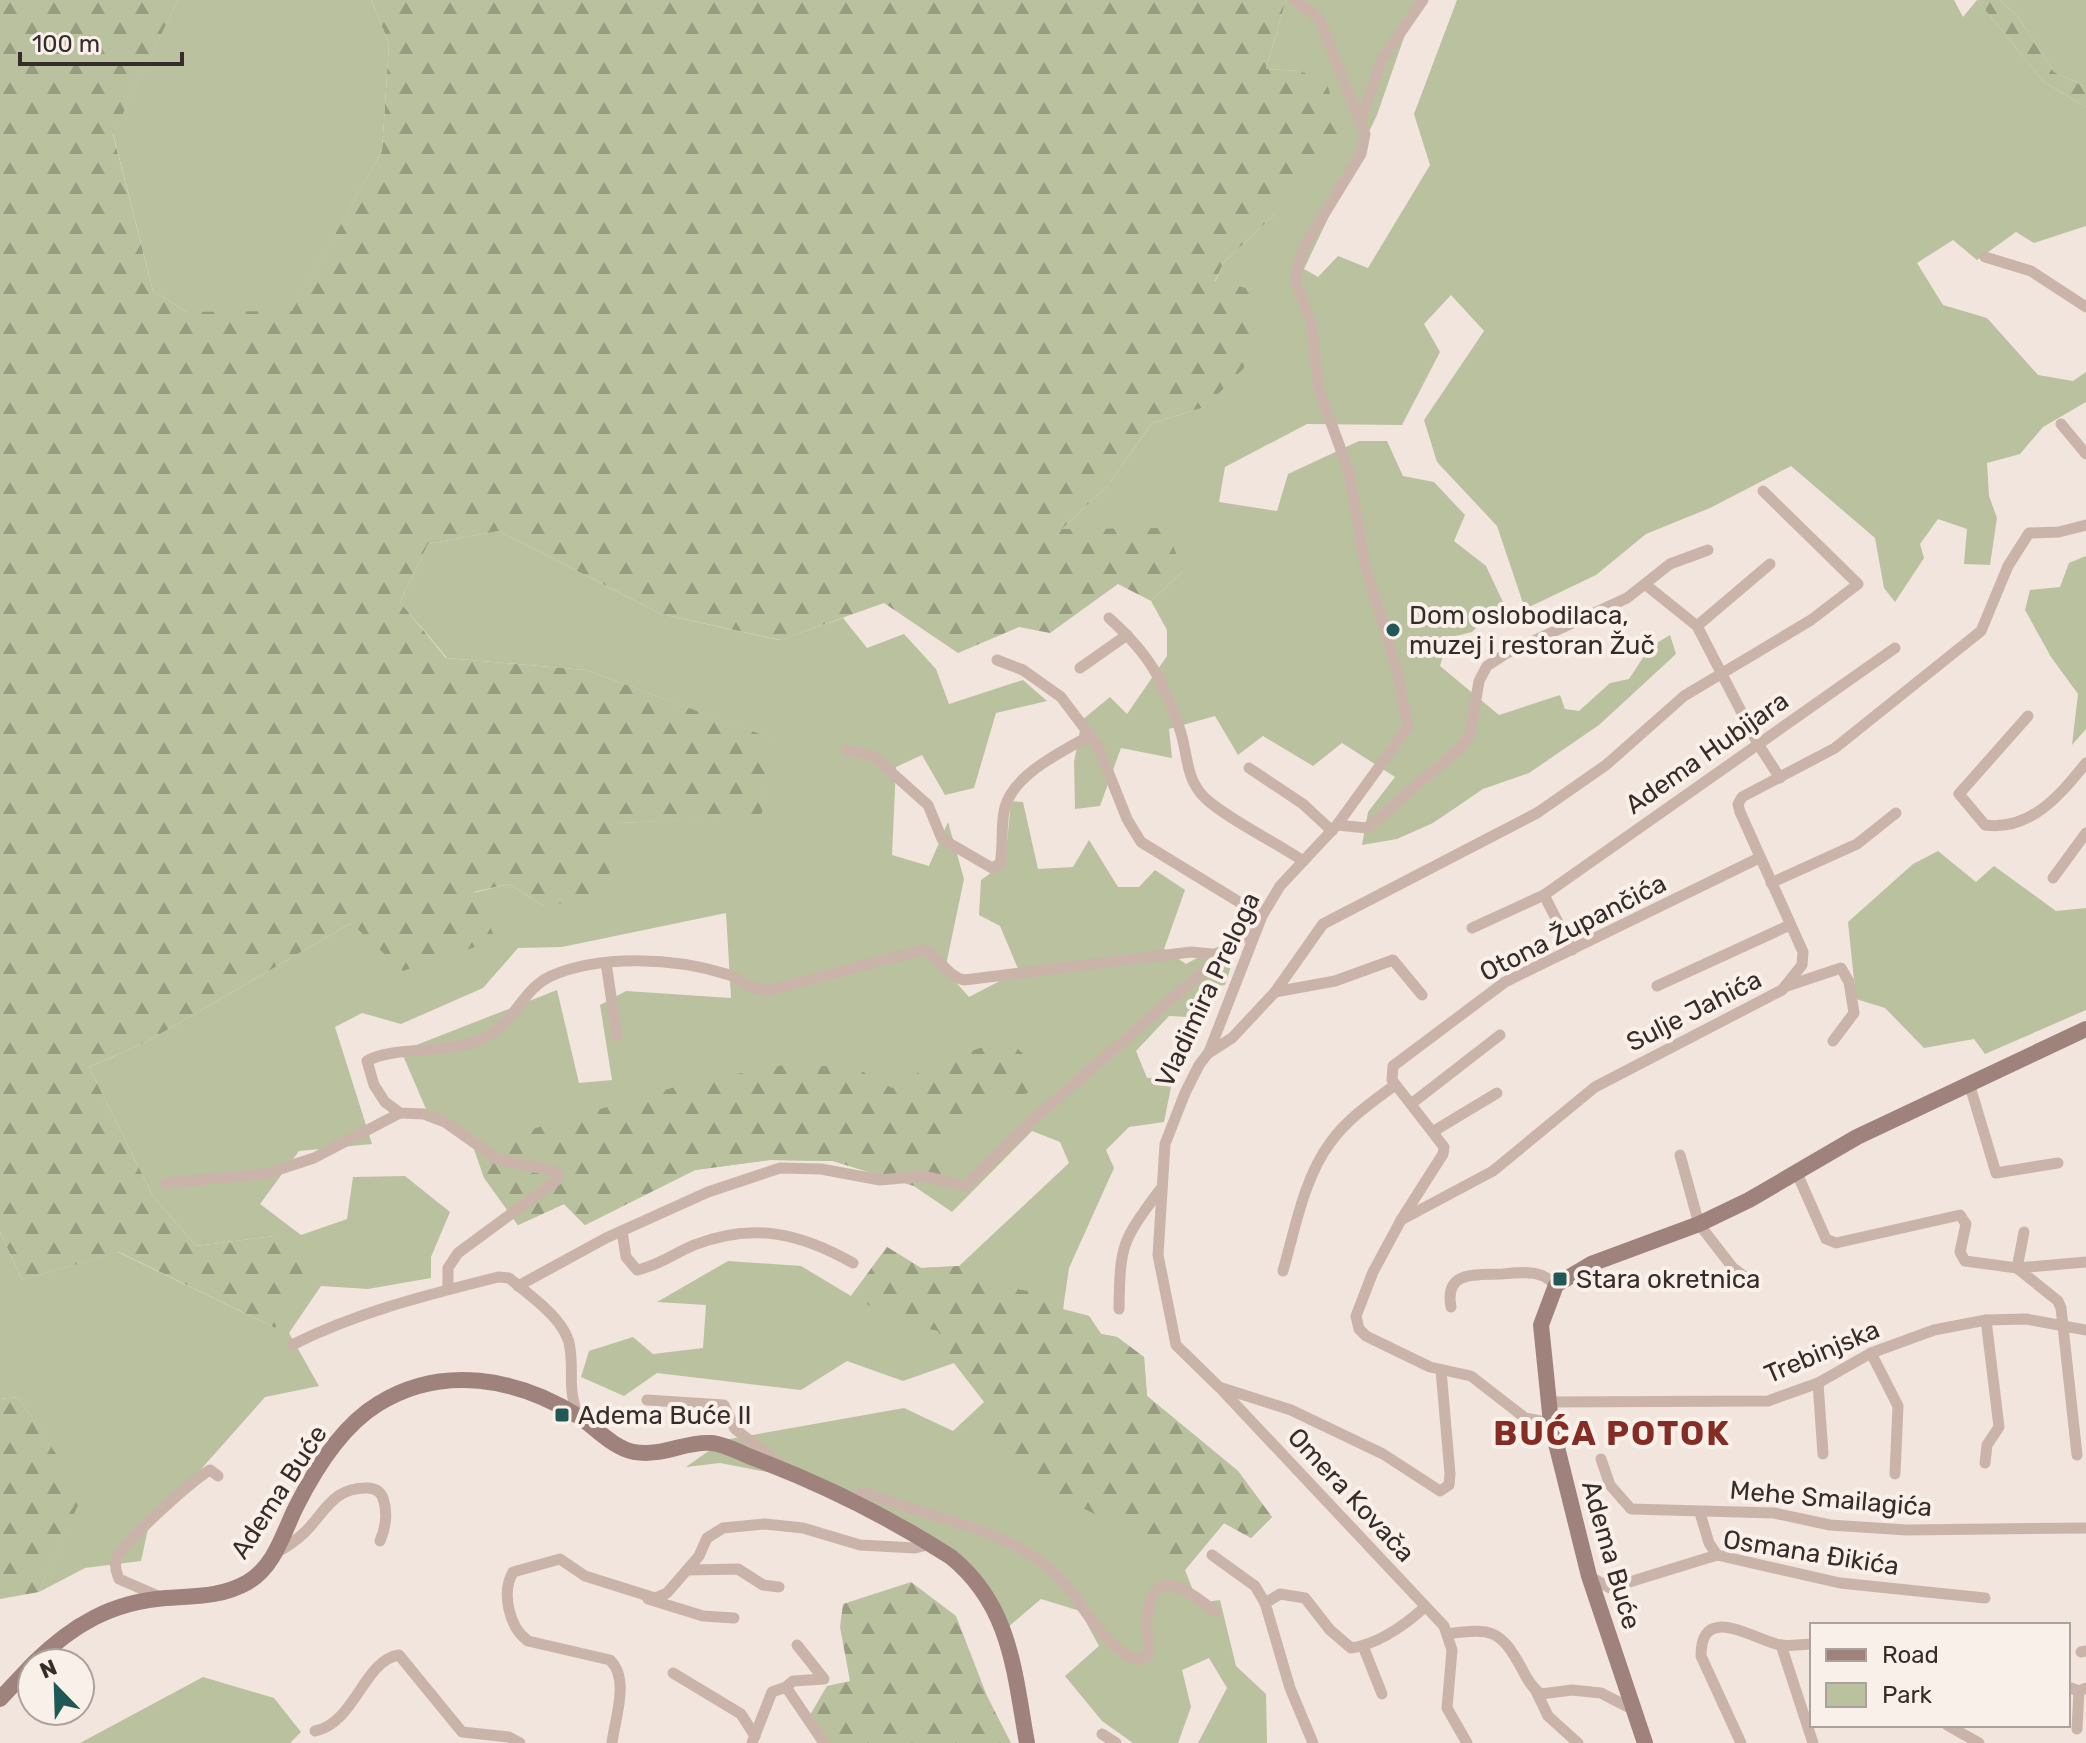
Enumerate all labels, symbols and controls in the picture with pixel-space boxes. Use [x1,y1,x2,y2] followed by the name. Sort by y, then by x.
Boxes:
[20,16,182,66] scale bar
[32,30,100,58] text: 100 m
[1409,600,1655,661] place label: Dom oslobodilaca, muzej i restoran Žuč
[1384,621,1402,639] marker: Dom oslobodilaca, muzej i restoran Žuč
[1619,685,1795,821] street label: Adema Hubijara
[1475,868,1671,988] street label: Otona Župančića
[1149,888,1267,1092] street label: Vladimira Preloga
[1621,964,1767,1058] street label: Sulje Jahića
[1576,1264,1760,1295] place label: Stara okretnica
[1551,1270,1569,1288] marker: Stara okretnica
[1760,1314,1884,1390] street label: Trebinjska
[578,1400,752,1431] place label: Adema Buće II
[553,1406,571,1424] marker: Adema Buće II
[1493,1413,1731,1454] district label: BUĆA POTOK
[224,1419,334,1565] street label: Adema Buće
[1281,1422,1421,1568] street label: Omera Kovača
[1728,1475,1934,1523] street label: Mehe Smailagića
[1575,1477,1647,1633] street label: Adema Buće
[1721,1524,1901,1582] street label: Osmana Đikića
[1810,1623,2070,1727] legend
[1882,1641,1939,1669] text: Road
[16,1647,96,1727] north arrow
[36,1654,61,1685] text: N
[1882,1681,1933,1709] text: Park

